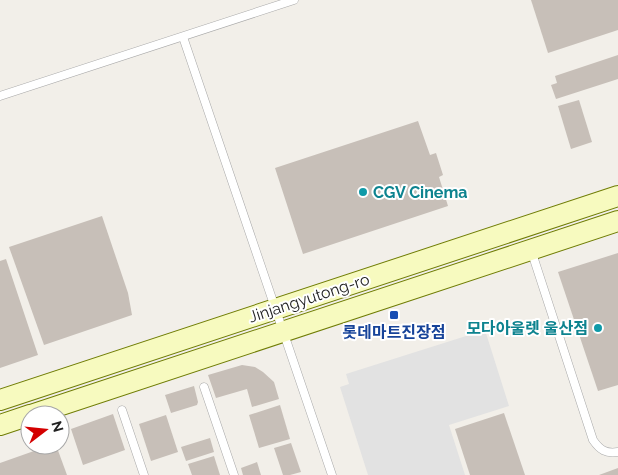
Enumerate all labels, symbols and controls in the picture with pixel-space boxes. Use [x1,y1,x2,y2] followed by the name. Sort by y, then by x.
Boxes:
[373,183,468,202] place label: CGV Cinema
[357,186,369,198] marker: CGV Cinema
[246,270,372,326] street label: Jinjangyutong-ro
[388,309,400,321] marker: 롯데마트진장점
[466,319,588,338] place label: 모다아울렛 울산점
[592,322,604,334] marker: 모다아울렛 울산점
[342,323,446,342] place label: 롯데마트진장점
[20,405,70,455] north arrow
[48,419,67,434] text: N

